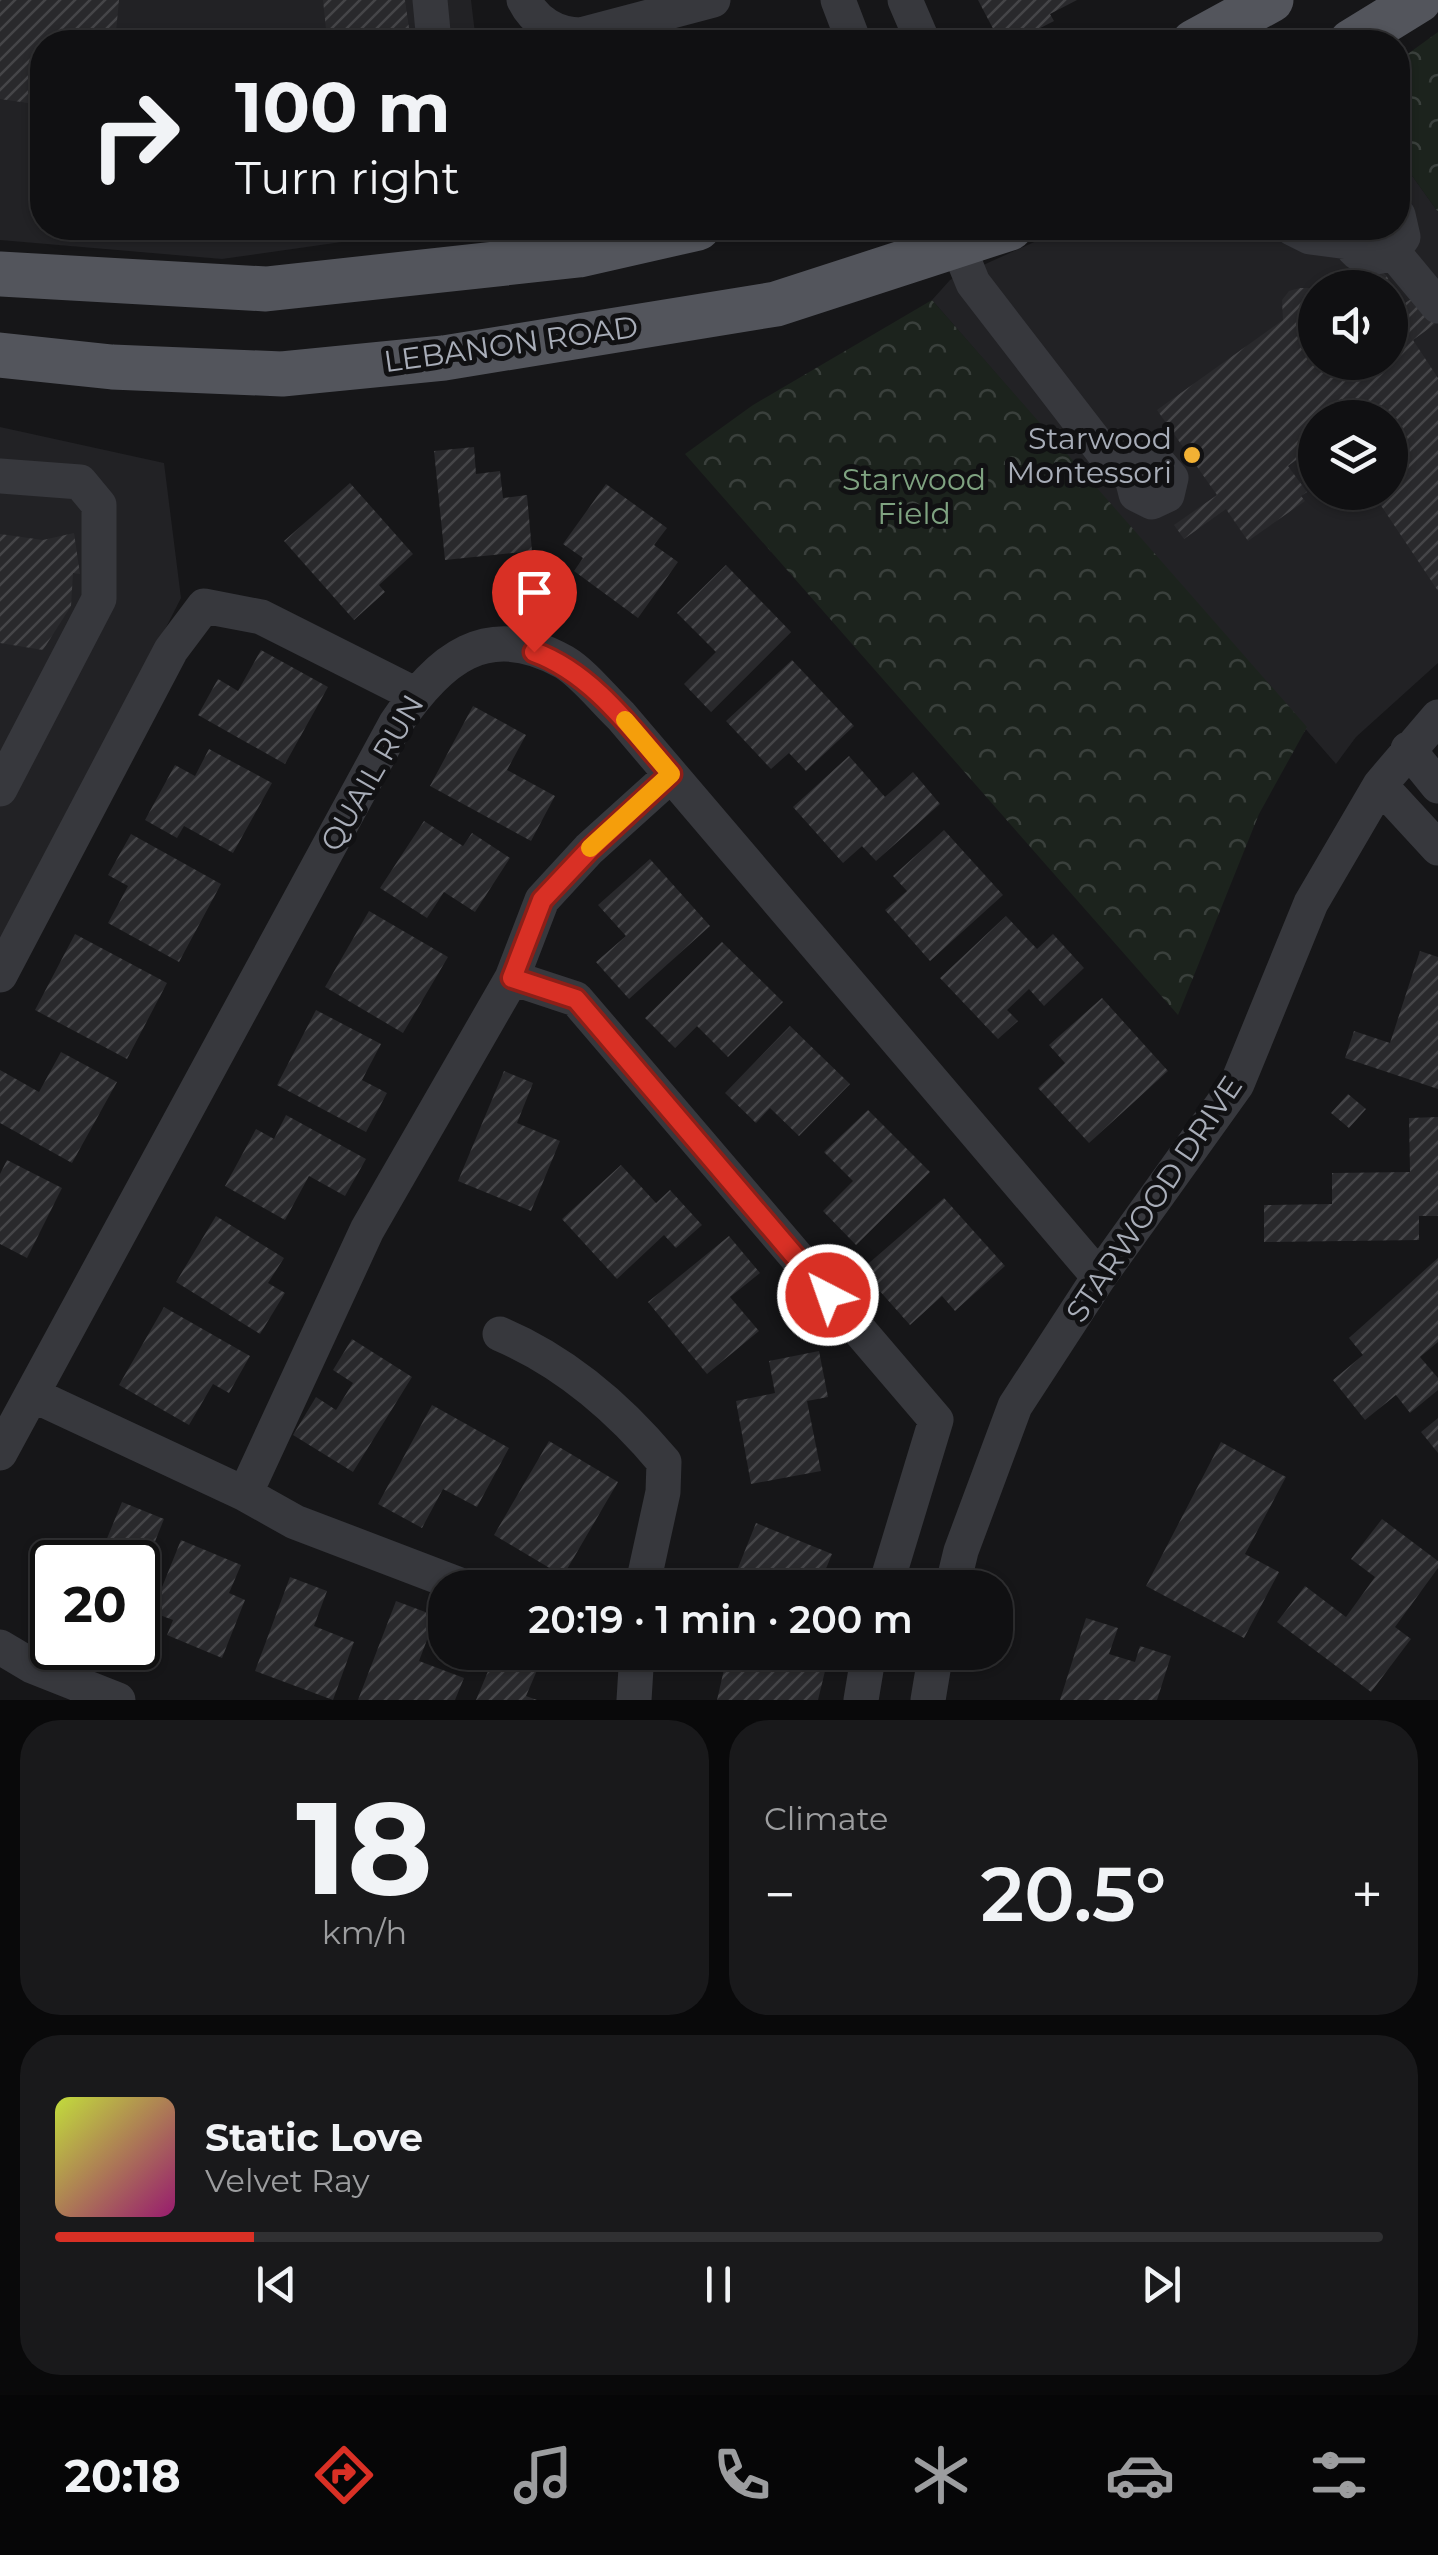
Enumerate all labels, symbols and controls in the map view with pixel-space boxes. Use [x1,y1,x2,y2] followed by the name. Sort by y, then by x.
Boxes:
[235,64,451,150] text: 100 m
[70,70,200,200] icon: right
[235,150,460,205] text: Turn right
[1298,270,1408,510] map controls
[1298,270,1408,380] button: sound
[381,308,641,380] street label: LEBANON ROAD
[1298,400,1408,510] button: layers
[1007,420,1172,491] place label: Starwood Montessori
[1181,444,1203,466] marker: Starwood Montessori
[842,461,986,532] park label: Starwood Field
[492,550,577,653] pin
[507,565,562,620] icon: arrive
[312,688,432,858] street label: QUAIL RUN
[1058,1069,1250,1329] street label: STARWOOD DRIVE
[776,1243,880,1347] position arrow
[30,1540,160,1670] speed limit sign: 20
[528,1596,913,1643] text: 20:19 · 1 min · 200 m
[296,1768,433,1927] text: 18
[764,1799,888,1838] text: Climate
[980,1848,1167,1940] text: 20.5°
[764,1861,796,1928] text: −
[1351,1861,1383,1928] text: +
[322,1913,407,1952] text: km/h
[205,2114,423,2161] text: Static Love
[205,2161,370,2200] text: Velvet Ray
[249,2257,304,2312] icon: previous
[691,2257,746,2312] icon: pause
[1134,2257,1189,2312] icon: next
[309,2440,379,2510] icon: directions
[508,2440,578,2510] icon: music
[707,2440,777,2510] icon: phone
[906,2440,976,2510] icon: climate
[1105,2440,1175,2510] icon: car
[1304,2440,1374,2510] icon: filters
[64,2448,181,2503] text: 20:18

